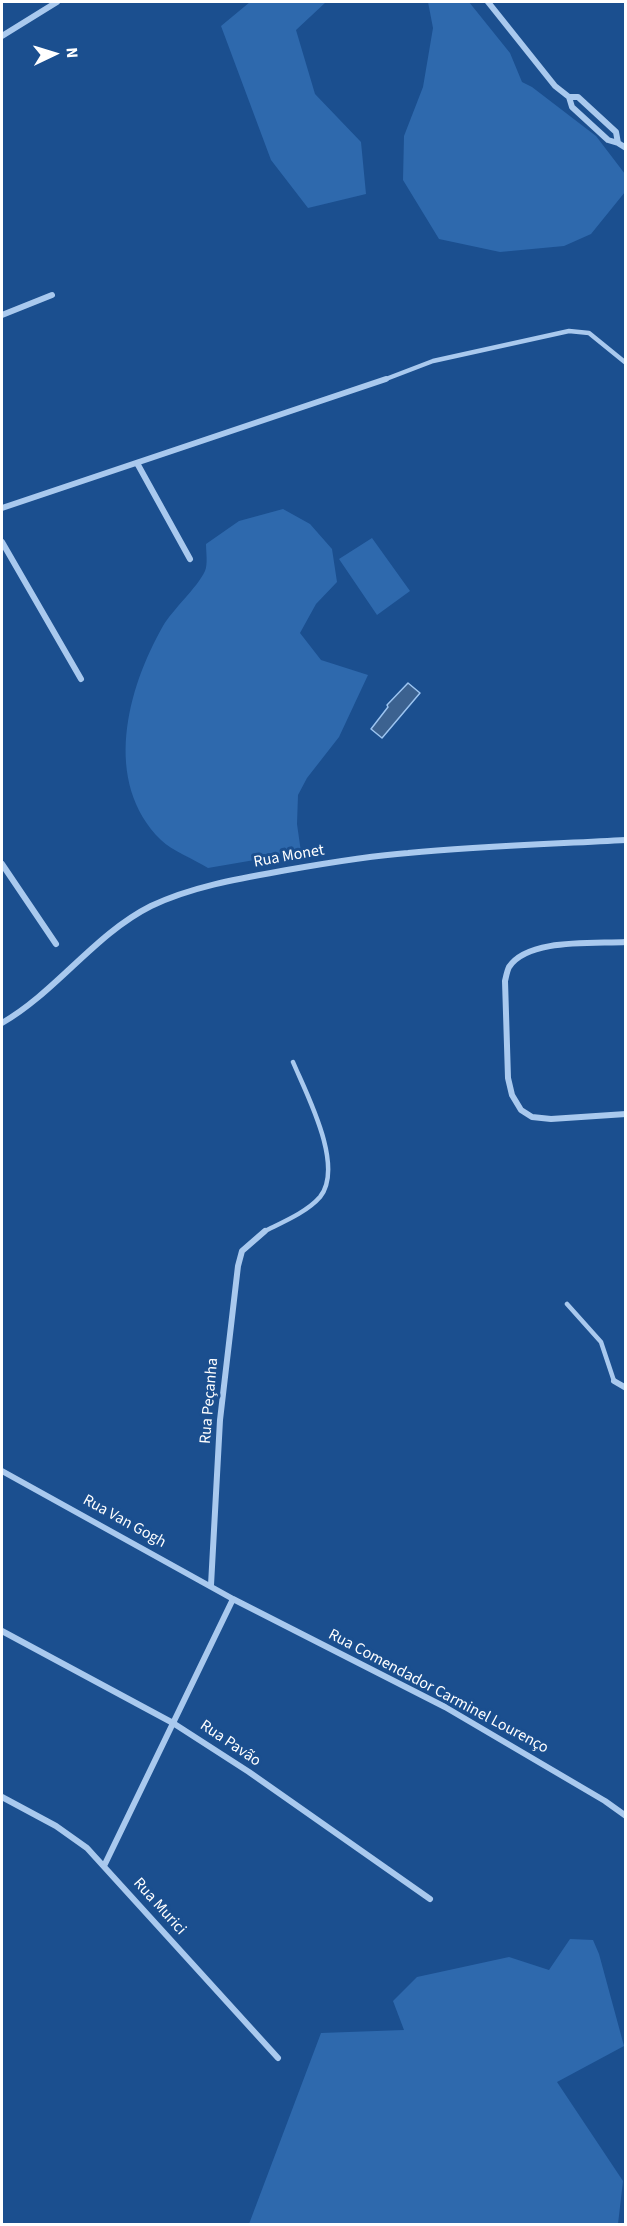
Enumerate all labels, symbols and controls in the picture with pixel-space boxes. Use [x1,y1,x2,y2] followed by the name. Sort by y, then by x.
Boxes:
[24,24,84,84] north arrow
[61,47,83,59] text: N
[252,841,326,873] street label: Rua Monet
[197,1357,223,1445] street label: Rua Peçanha
[79,1491,169,1553] street label: Rua Van Gogh
[325,1626,551,1758] street label: Rua Comendador Carminel Lourenço
[196,1717,264,1771] street label: Rua Pavão
[128,1875,190,1939] street label: Rua Murici

